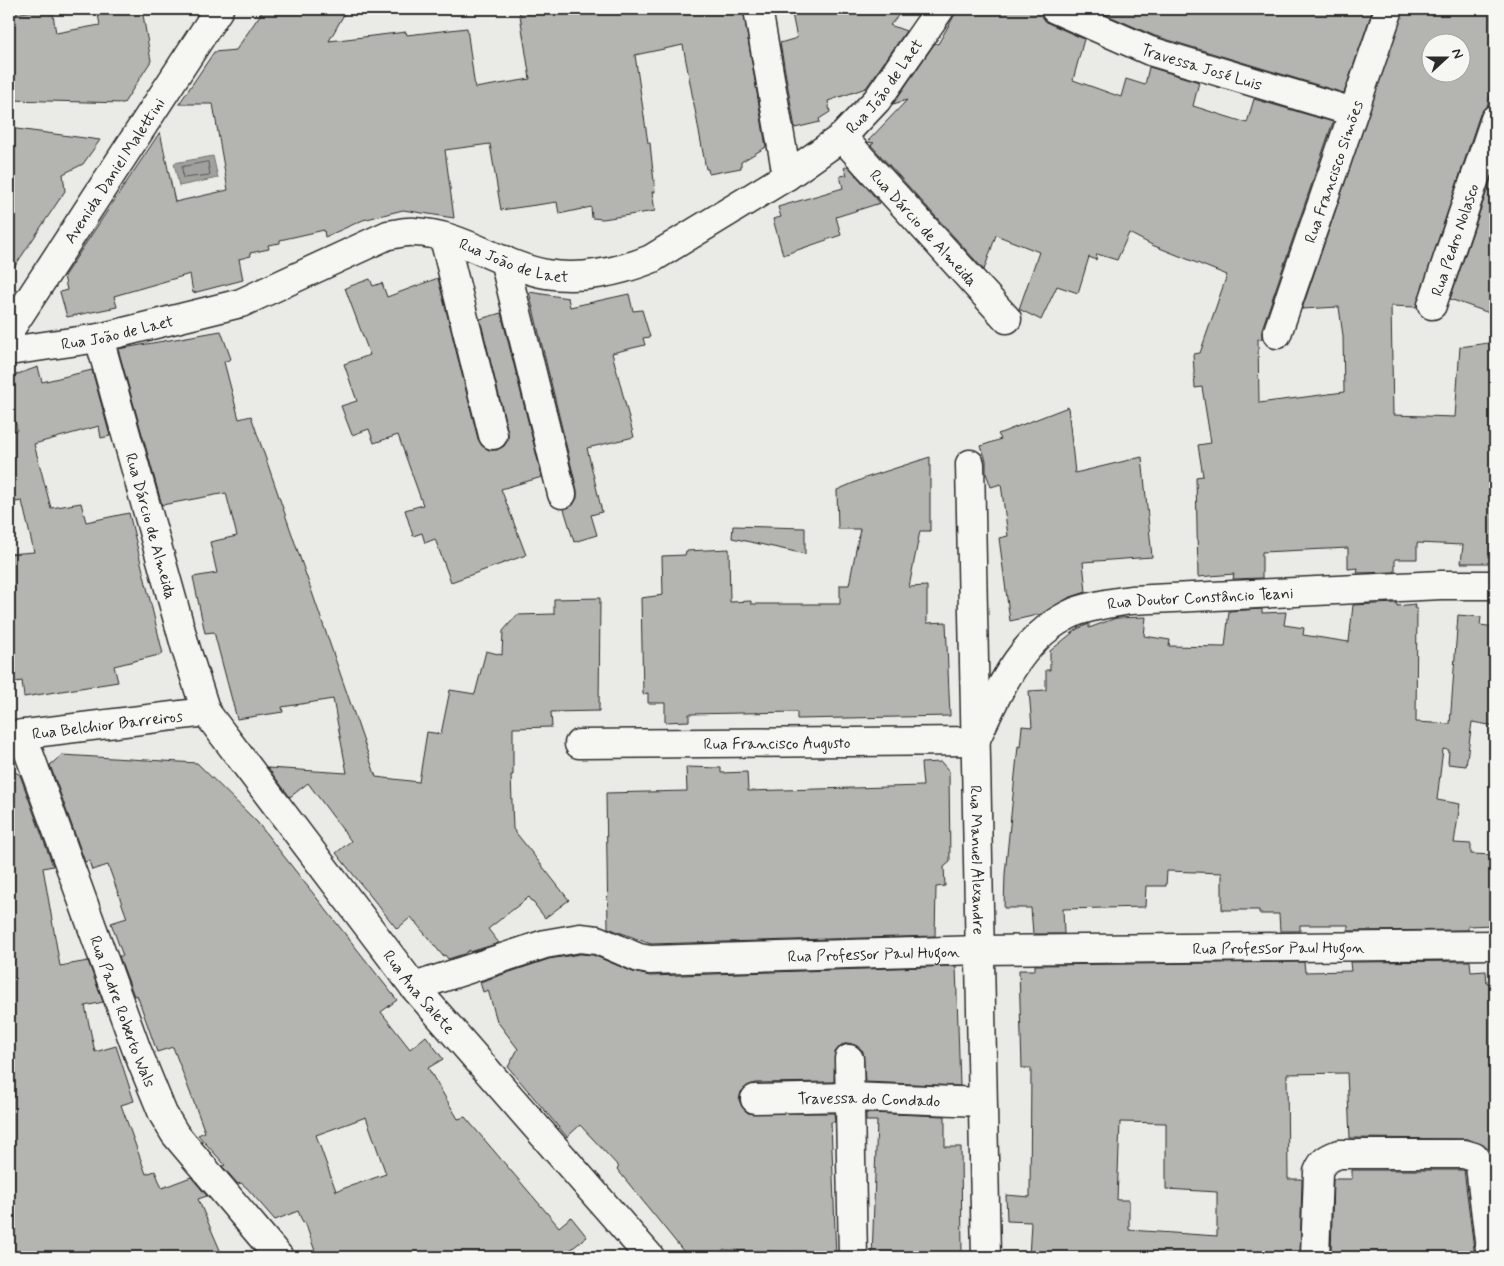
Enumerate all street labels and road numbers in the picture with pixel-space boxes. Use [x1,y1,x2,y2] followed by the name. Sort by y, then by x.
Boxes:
[842,35,928,139] street label: Rua João de Laet
[1137,39,1265,96] street label: Travessa José Luis
[60,94,170,248] street label: Avenida Daniel Malettini
[1300,98,1369,246] street label: Rua Francisco Simões
[864,165,981,291] street label: Rua Dárcio de Almeida
[1427,181,1484,299] street label: Rua Pedro Nolasco
[456,234,569,288] street label: Rua João de Laet
[60,311,176,355] street label: Rua João de Laet
[120,451,181,602] street label: Rua Dárcio de Almeida
[1106,583,1294,615] street label: Rua Doutor Constâncio Teani
[31,706,184,745] street label: Rua Belchior Barreiros
[703,733,851,755] street label: Rua Francisco Augusto
[964,785,988,935] street label: Rua Manuel Alexandre
[84,933,160,1091] street label: Rua Padre Roberto Wals
[1192,937,1365,960] street label: Rua Professor Paul Hugon
[787,942,960,968] street label: Rua Professor Paul Hugon
[378,946,459,1039] street label: Rua Ana Salete
[797,1088,941,1112] street label: Travessa do Condado

